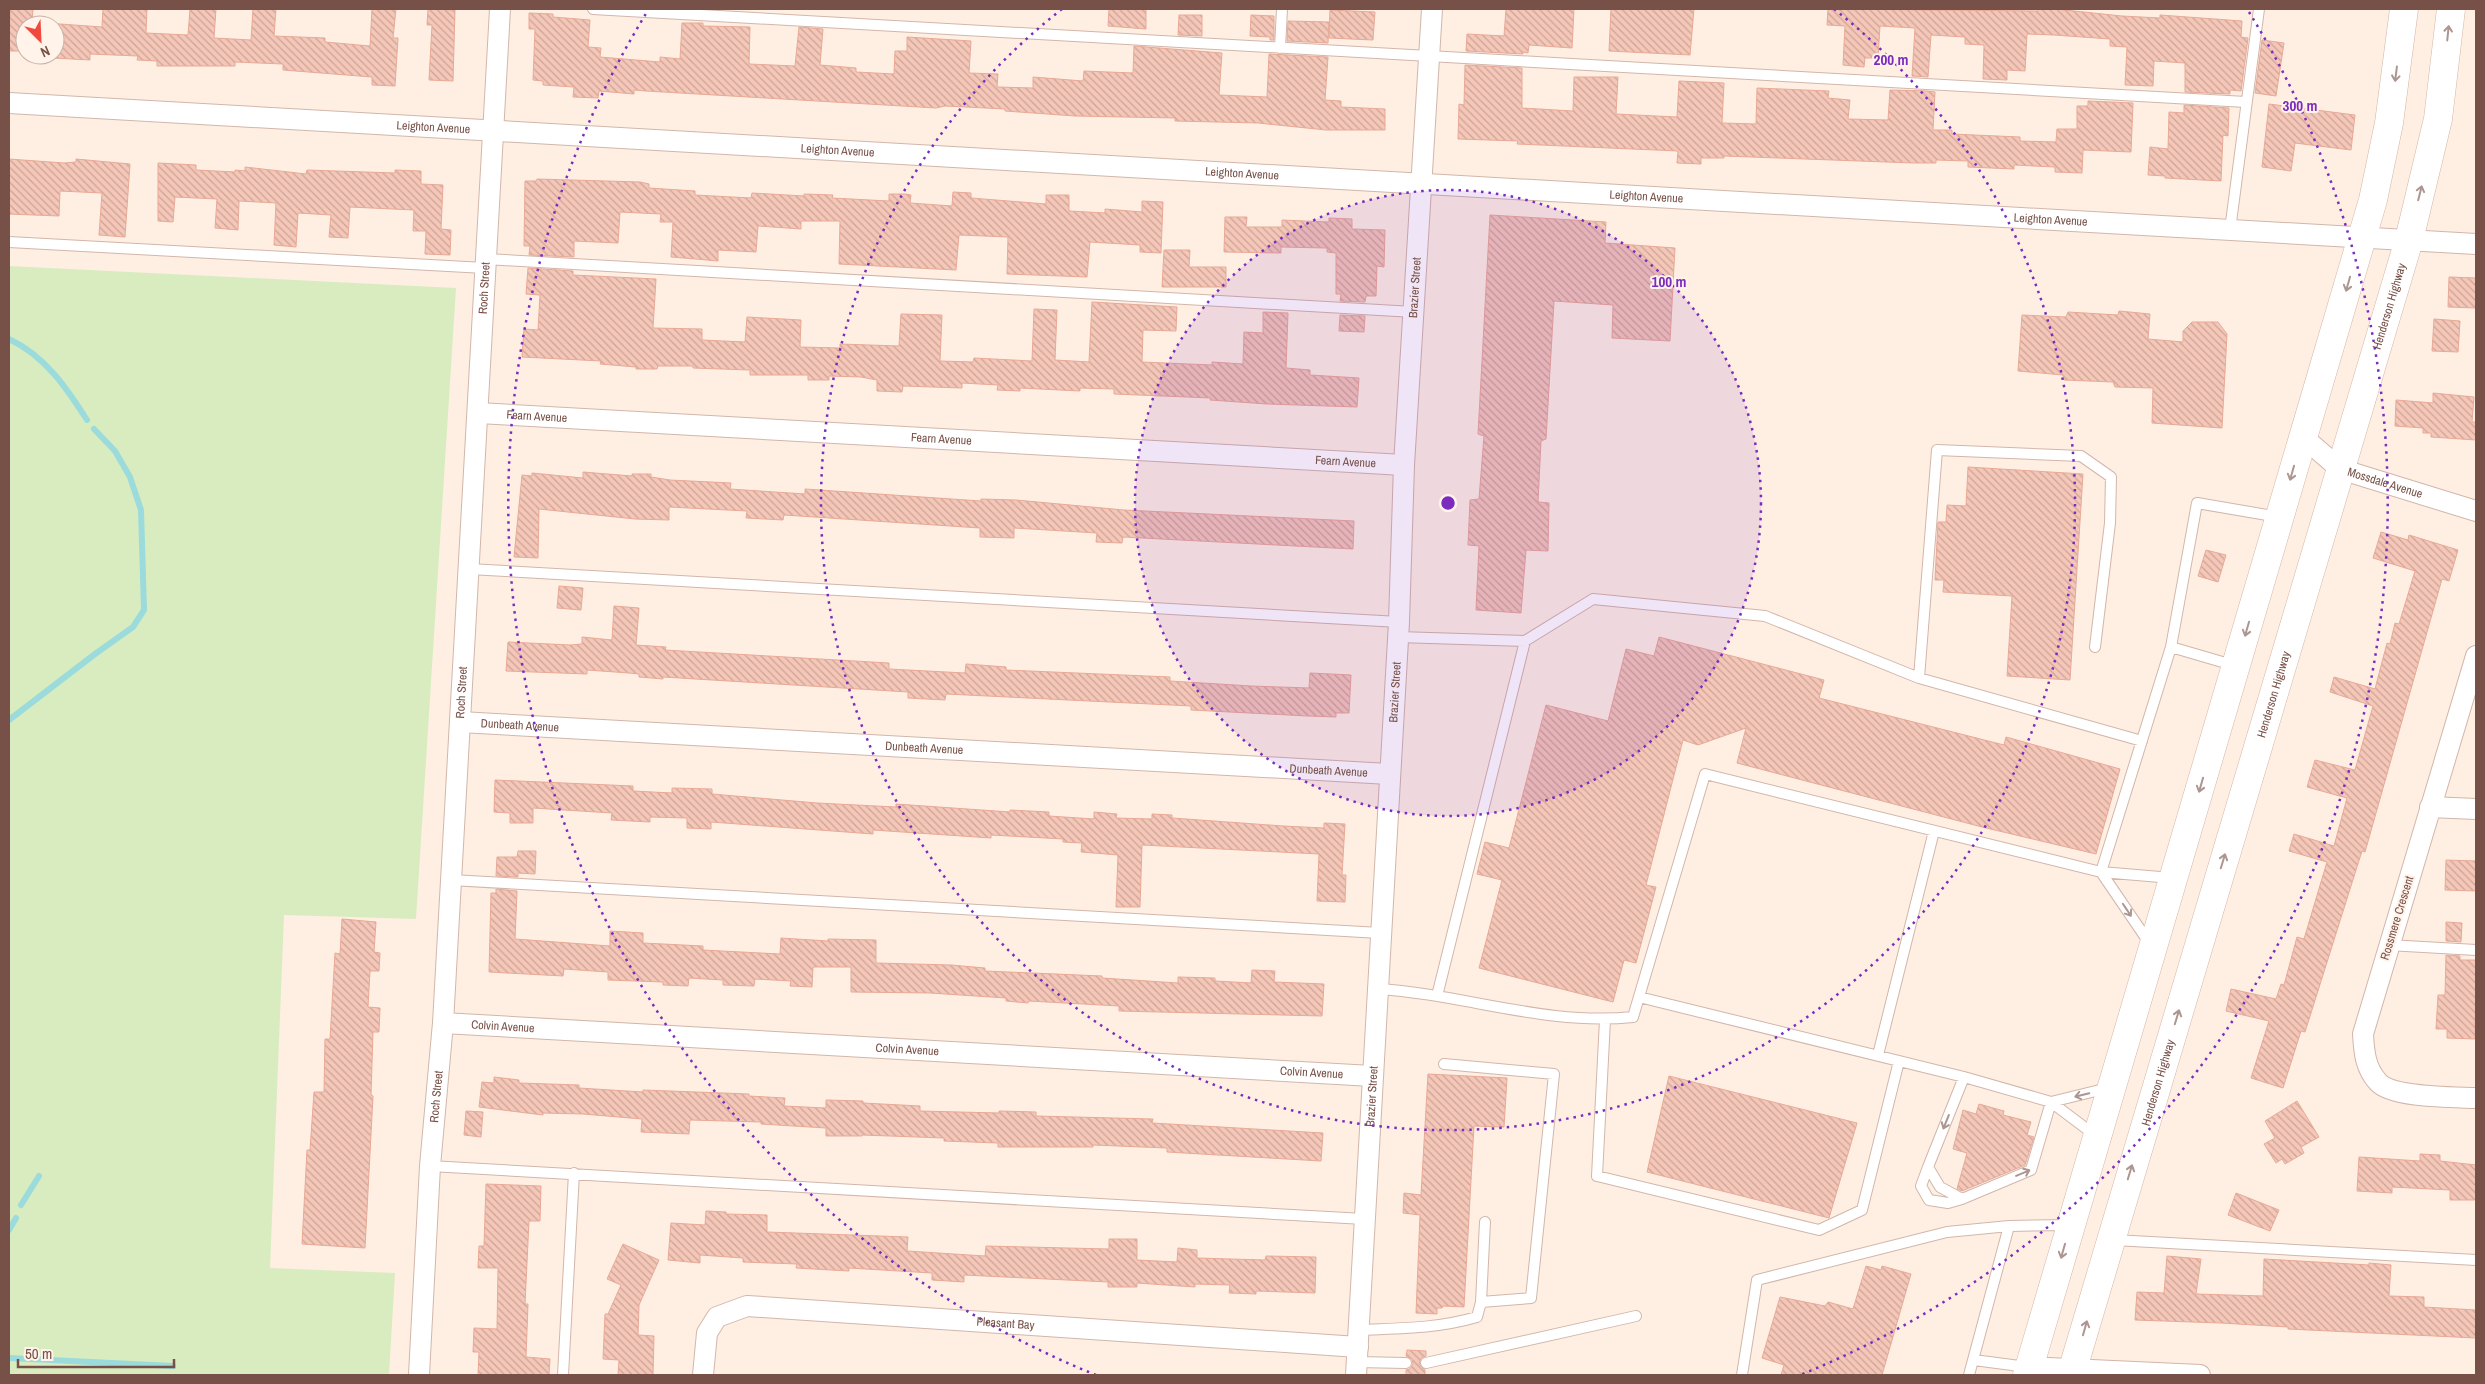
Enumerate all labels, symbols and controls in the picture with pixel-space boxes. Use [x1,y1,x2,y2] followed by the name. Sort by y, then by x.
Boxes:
[15,15,65,65] north arrow
[2443,25,2453,41] one-way arrow
[38,42,53,62] text: N
[1874,49,1908,70] text: 200 m
[2390,66,2400,82] one-way arrow
[2283,95,2317,116] text: 300 m
[396,117,471,137] street label: Leighton Avenue
[800,140,875,160] street label: Leighton Avenue
[1205,163,1279,184] street label: Leighton Avenue
[2416,185,2425,201] one-way arrow
[1609,186,1684,207] street label: Leighton Avenue
[2013,210,2088,230] street label: Leighton Avenue
[1405,257,1425,319] street label: Brazier Street
[475,261,494,314] street label: Roch Street
[2369,261,2410,351] street label: Henderson Highway
[1652,271,1686,292] text: 100 m
[2343,275,2352,291] one-way arrow
[506,407,568,426] street label: Fearn Avenue
[910,429,972,449] street label: Fearn Avenue
[1315,452,1376,471] street label: Fearn Avenue
[2346,464,2424,502] street label: Mossdale Avenue
[2287,465,2297,481] one-way arrow
[1439,494,1457,512] centre of rings
[2241,621,2251,637] one-way arrow
[2253,649,2294,740] street label: Henderson Highway
[1385,661,1405,723] street label: Brazier Street
[452,666,471,719] street label: Roch Street
[480,715,559,736] street label: Dunbeath Avenue
[885,738,964,758] street label: Dunbeath Avenue
[1289,760,1368,781] street label: Dunbeath Avenue
[2195,777,2205,793] one-way arrow
[2218,853,2228,869] one-way arrow
[2377,874,2417,962] street label: Rossmere Crescent
[2122,903,2132,917] one-way arrow
[2172,1009,2182,1025] one-way arrow
[471,1017,535,1036] street label: Colvin Avenue
[2138,1038,2178,1128] street label: Henderson Highway
[875,1040,939,1059] street label: Colvin Avenue
[1279,1063,1344,1082] street label: Colvin Avenue
[1362,1065,1382,1127] street label: Brazier Street
[426,1070,447,1123] street label: Roch Street
[2074,1091,2090,1100] one-way arrow
[1941,1114,1950,1129] one-way arrow
[2126,1165,2136,1181] one-way arrow
[2015,1168,2030,1178] one-way arrow
[2058,1243,2068,1259] one-way arrow
[976,1313,1035,1333] street label: Pleasant Bay
[2080,1321,2090,1337] one-way arrow
[18,1336,174,1368] scale bar
[25,1343,52,1364] text: 50 m

